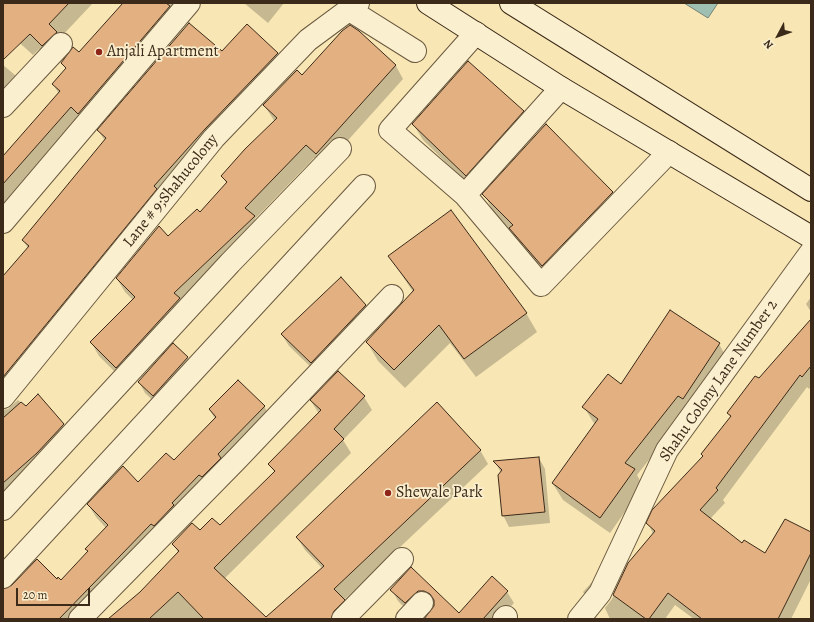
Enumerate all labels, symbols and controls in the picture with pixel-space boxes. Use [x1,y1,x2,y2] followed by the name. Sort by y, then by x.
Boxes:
[758,16,798,56] north arrow
[760,36,777,52] text: N
[107,42,219,62] place label: Anjali Apartment
[94,47,104,57] marker: Anjali Apartment
[119,130,223,252] street label: Lane # 9;Shahucolony
[656,296,782,466] street label: Shahu Colony Lane Number 2
[396,483,483,503] place label: Shewale Park
[383,488,393,498] marker: Shewale Park
[18,580,92,606] scale bar
[23,587,47,603] text: 20 m

